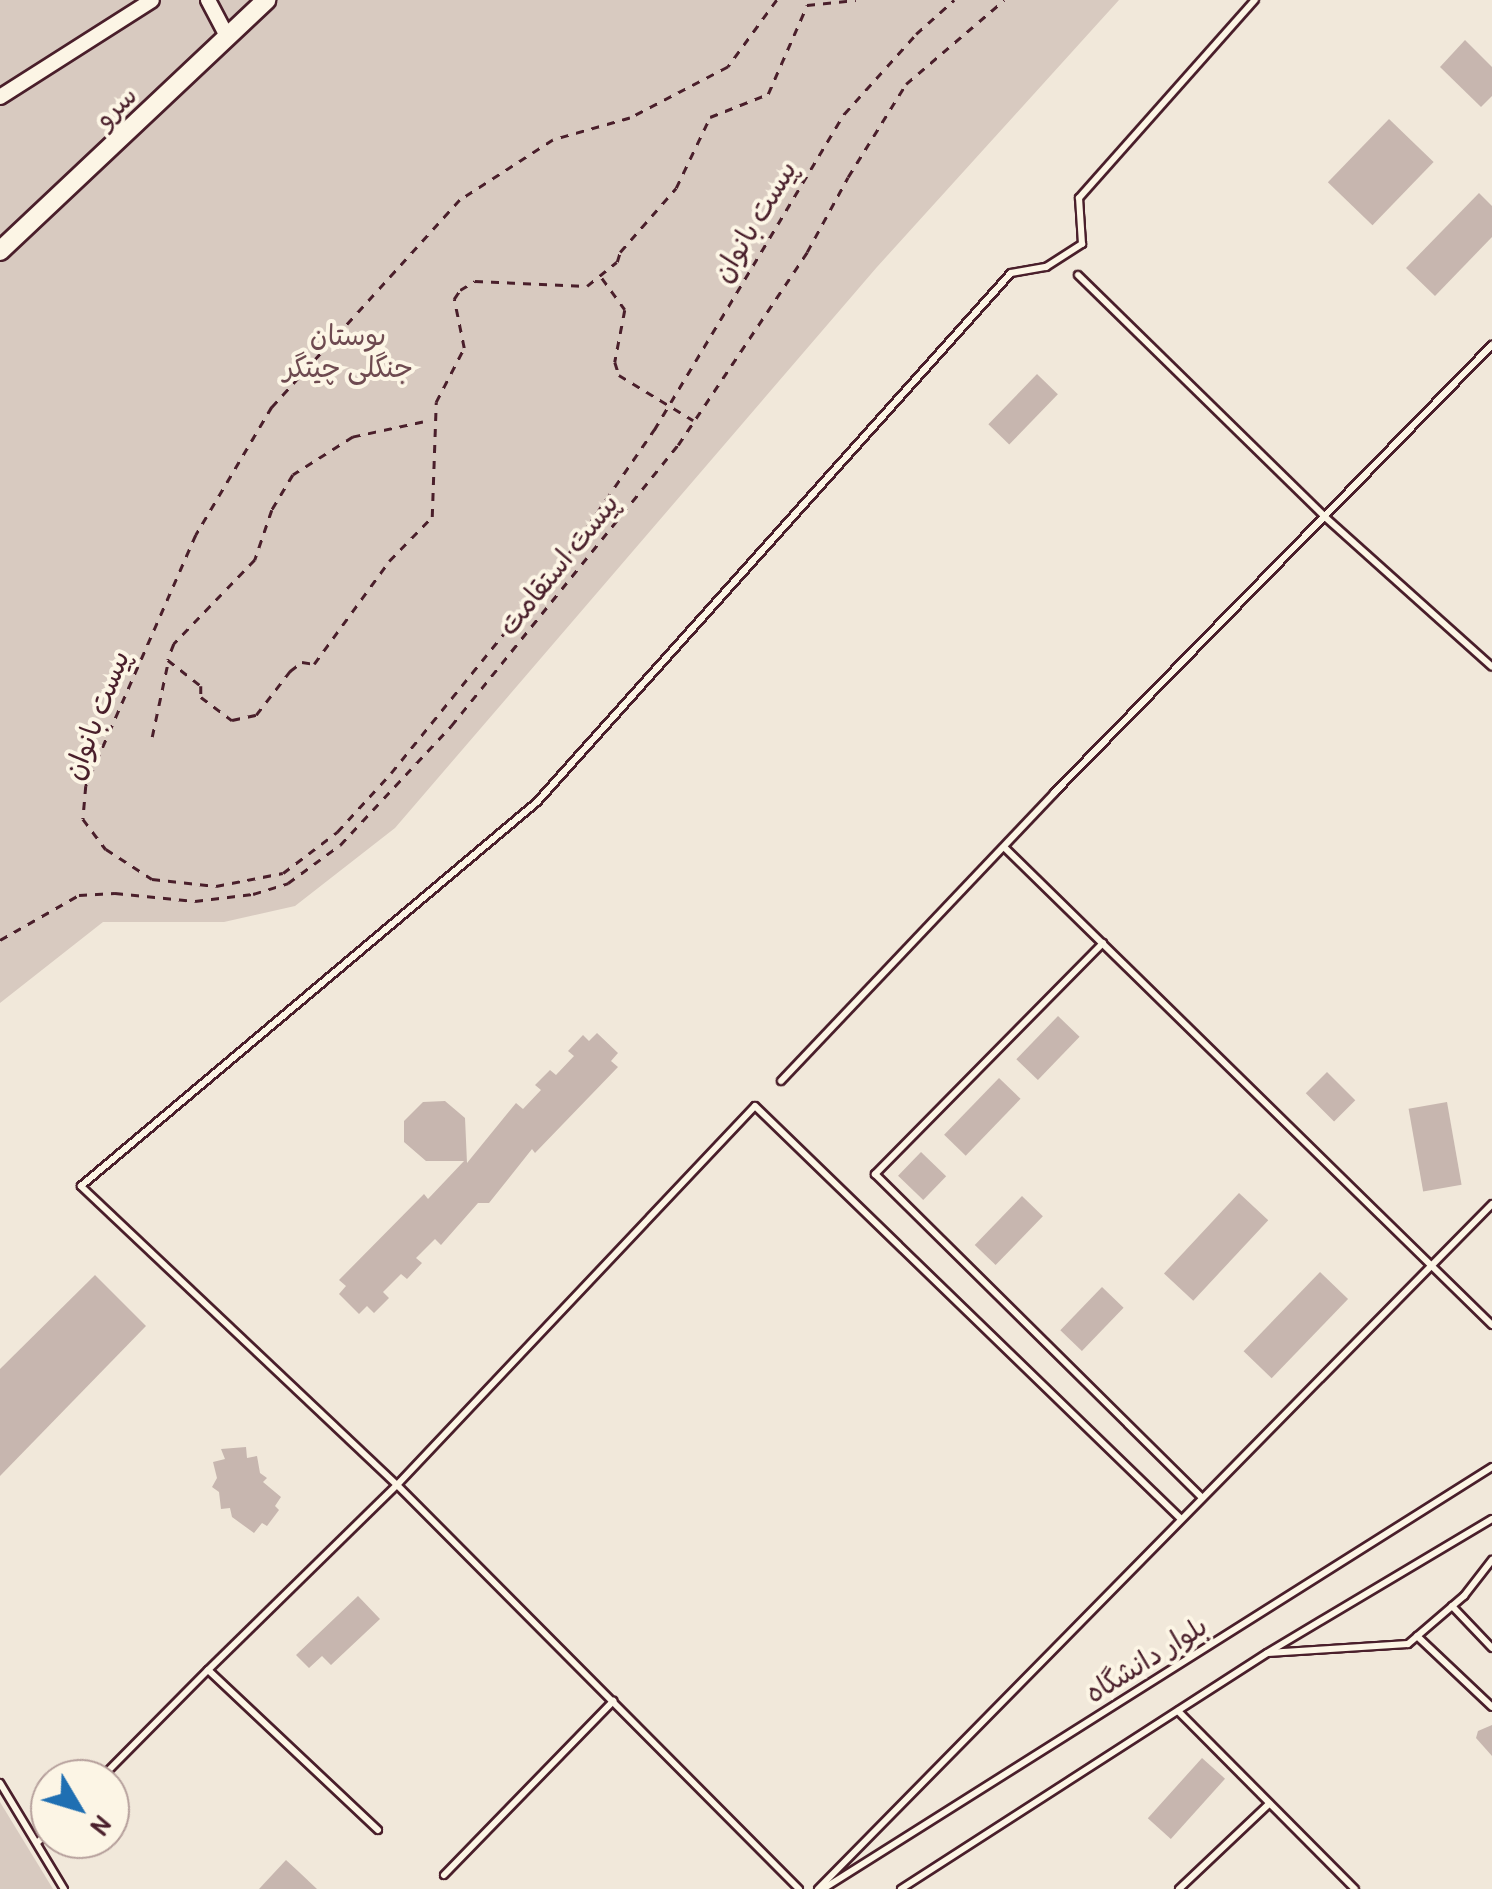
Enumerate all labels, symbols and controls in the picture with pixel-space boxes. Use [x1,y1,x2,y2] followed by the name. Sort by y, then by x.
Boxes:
[87,78,143,134] street label: سرو
[705,154,803,288] street label: پیست بانوان
[283,318,413,384] park label: بوستان جنگلی چیتگر
[491,486,625,642] street label: پیست استقامت
[56,646,136,784] street label: پیست بانوان
[1079,1608,1213,1710] street label: بلوار دانشگاه
[30,1759,130,1859] north arrow
[83,1809,122,1844] text: N

